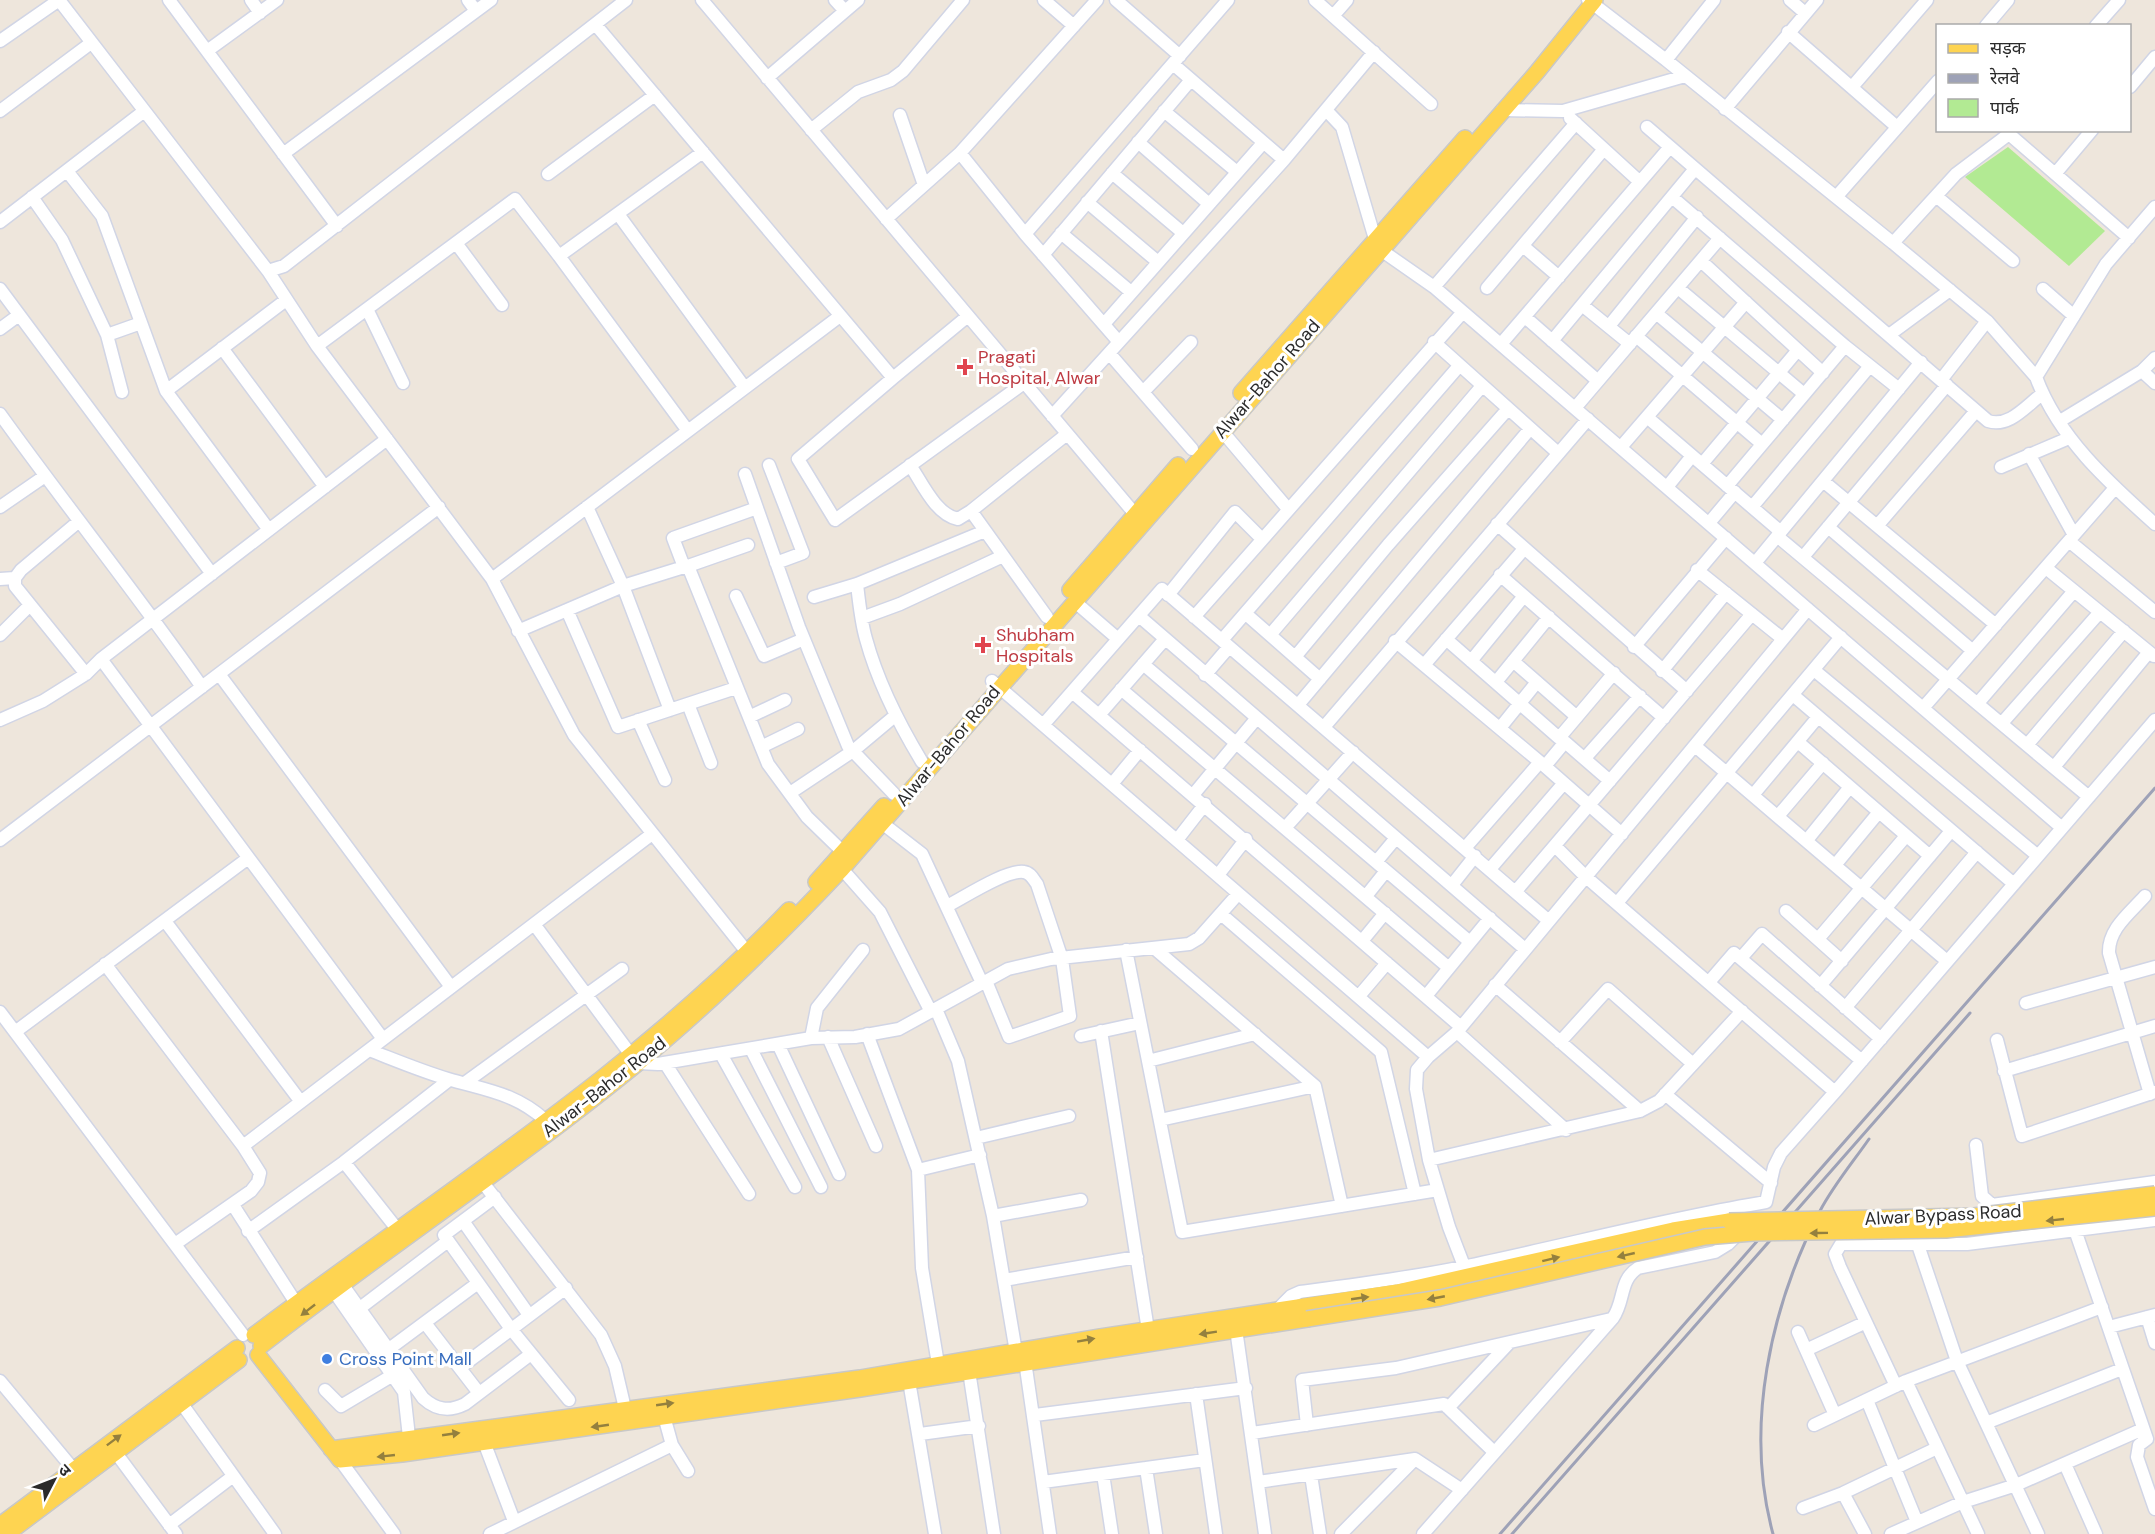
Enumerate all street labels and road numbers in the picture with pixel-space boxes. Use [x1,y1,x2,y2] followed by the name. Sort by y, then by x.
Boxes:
[1209,314,1325,444] street label: Alwar-Bahor Road
[890,681,1006,811] street label: Alwar-Bahor Road
[537,1031,671,1143] street label: Alwar-Bahor Road
[1864,1199,2022,1231] street label: Alwar Bypass Road

